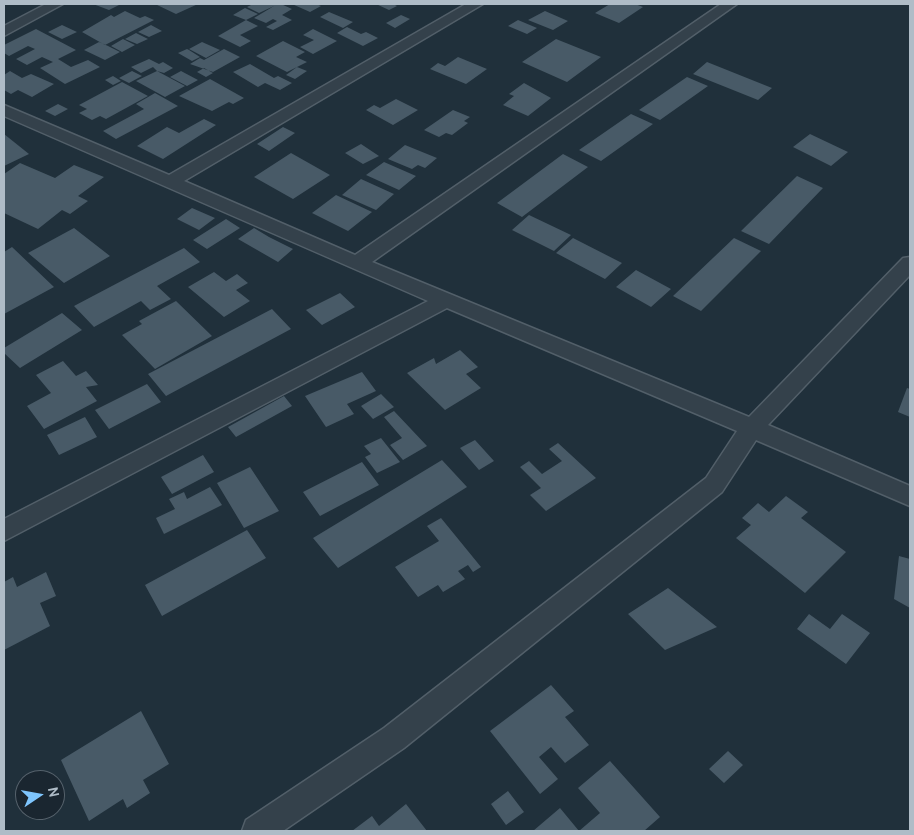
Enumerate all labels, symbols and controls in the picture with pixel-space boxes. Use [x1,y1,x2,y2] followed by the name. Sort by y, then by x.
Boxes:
[15,770,65,820] north arrow
[44,785,64,799] text: N

